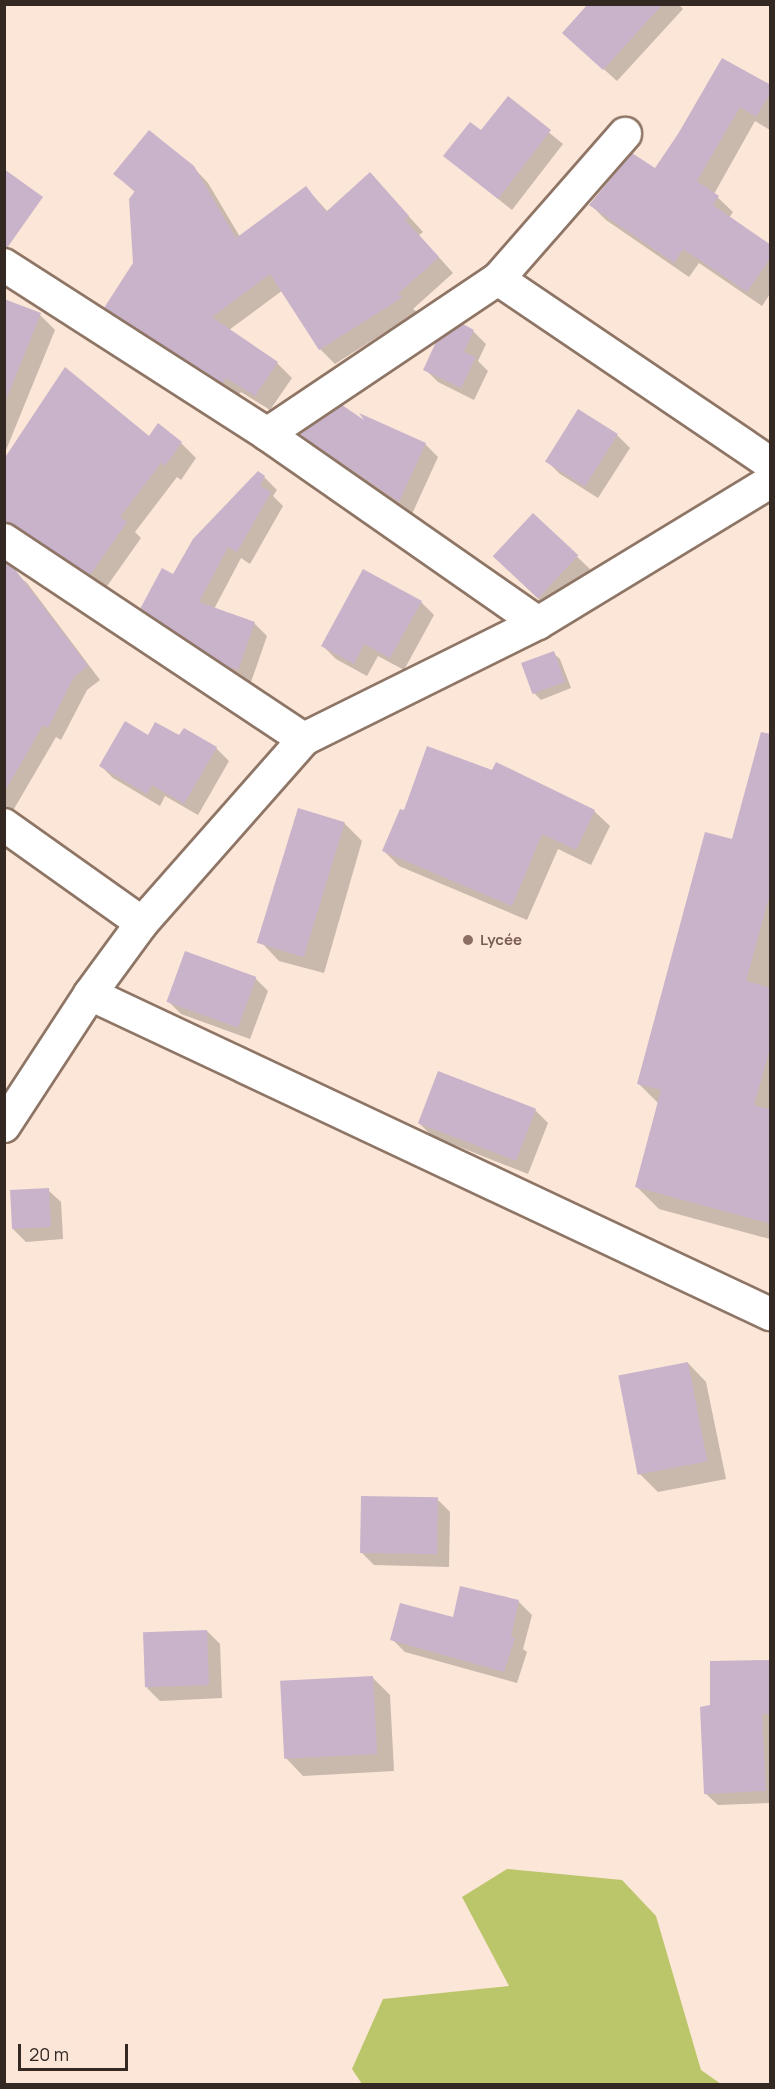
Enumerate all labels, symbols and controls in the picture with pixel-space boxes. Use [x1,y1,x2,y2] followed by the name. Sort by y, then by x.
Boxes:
[480,931,522,949] place label: Lycée
[461,933,475,947] marker: Lycée
[21,2032,130,2070] scale bar
[29,2042,69,2066] text: 20 m

